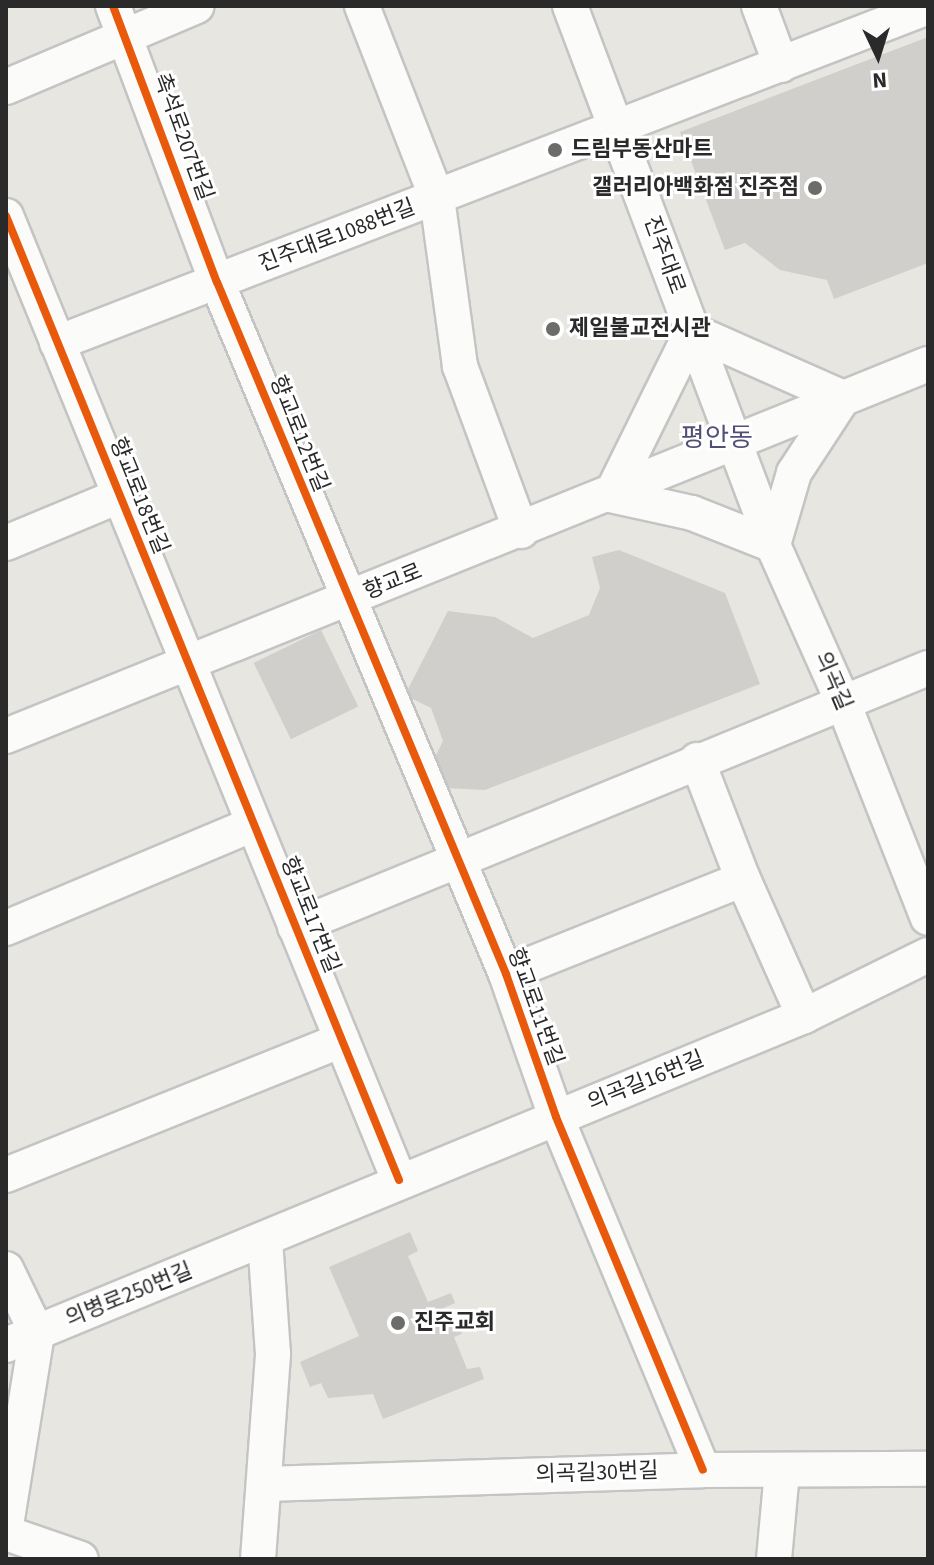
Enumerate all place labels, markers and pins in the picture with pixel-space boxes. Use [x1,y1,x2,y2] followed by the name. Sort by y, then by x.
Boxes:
[571,137,713,163] place label: 드림부동산마트
[546,141,564,159] marker: 드림부동산마트
[592,175,799,201] place label: 갤러리아백화점 진주점
[806,179,824,197] marker: 갤러리아백화점 진주점
[569,316,711,342] place label: 제일불교전시관
[544,320,562,338] marker: 제일불교전시관
[414,1310,495,1336] place label: 진주교회
[389,1314,407,1332] marker: 진주교회

